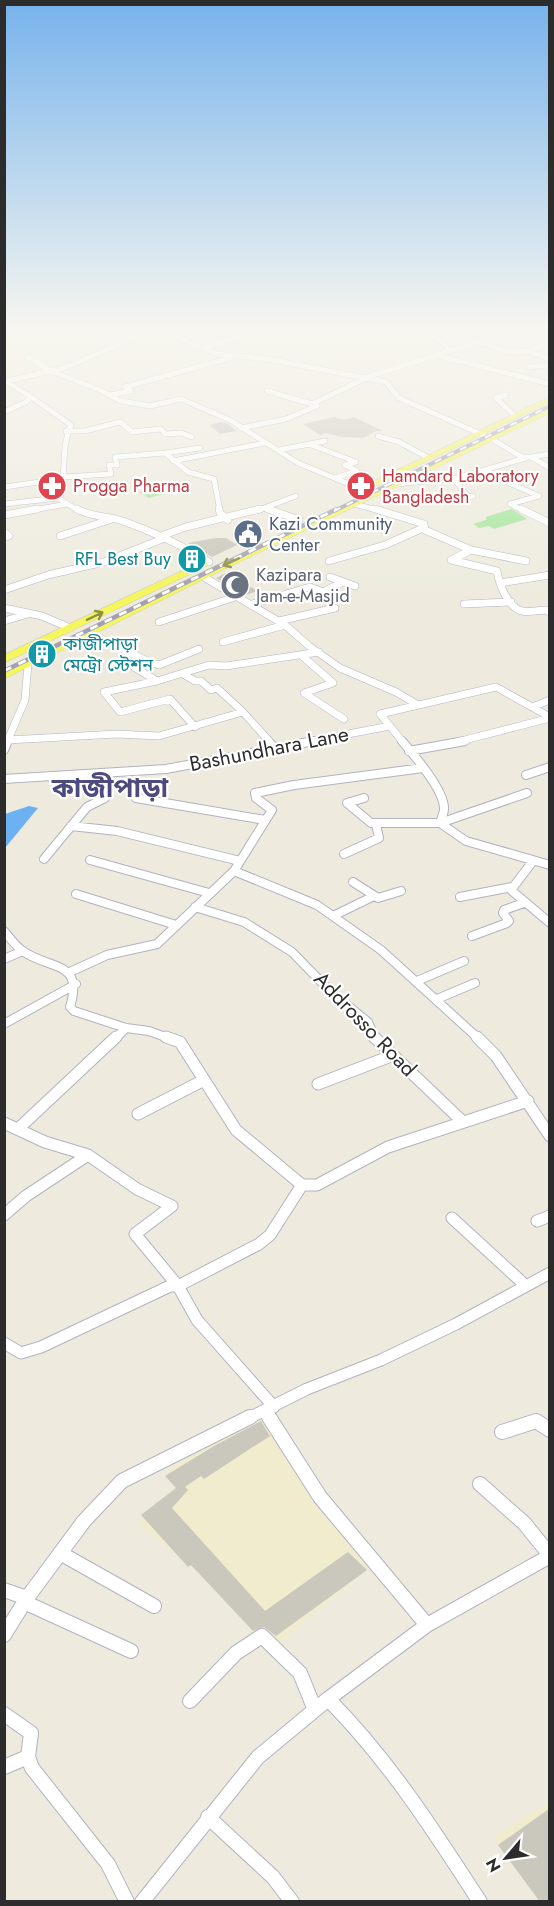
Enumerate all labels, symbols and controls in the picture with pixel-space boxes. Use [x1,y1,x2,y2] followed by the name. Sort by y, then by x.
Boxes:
[382,463,539,510] place label: Hamdard Laboratory Bangladesh
[36,470,68,502] pharmacy icon: Progga Pharma
[345,470,377,502] pharmacy icon: Hamdard Laboratory Bangladesh
[73,473,190,499] place label: Progga Pharma
[269,511,392,558] place label: Kazi Community Center
[232,518,264,550] public building icon: Kazi Community Center
[176,543,208,575] building icon: RFL Best Buy
[75,546,171,572] place label: RFL Best Buy
[223,556,241,568] one-way arrow
[254,562,350,609] place label: Kazipara Jam-e-Masjid
[219,569,251,601] mosque icon: Kazipara Jam-e-Masjid
[85,609,103,621] one-way arrow
[62,631,154,678] place label: কাজীপাড়া মেট্রো স্টেশন
[26,638,58,670] building icon: কাজীপাড়া মেট্রো স্টেশন
[187,719,351,779] street label: Bashundhara Lane
[51,768,169,807] district label: কাজীপাড়া
[307,965,423,1083] street label: Addrosso Road
[476,1828,536,1888] north arrow
[480,1854,506,1876] text: N

